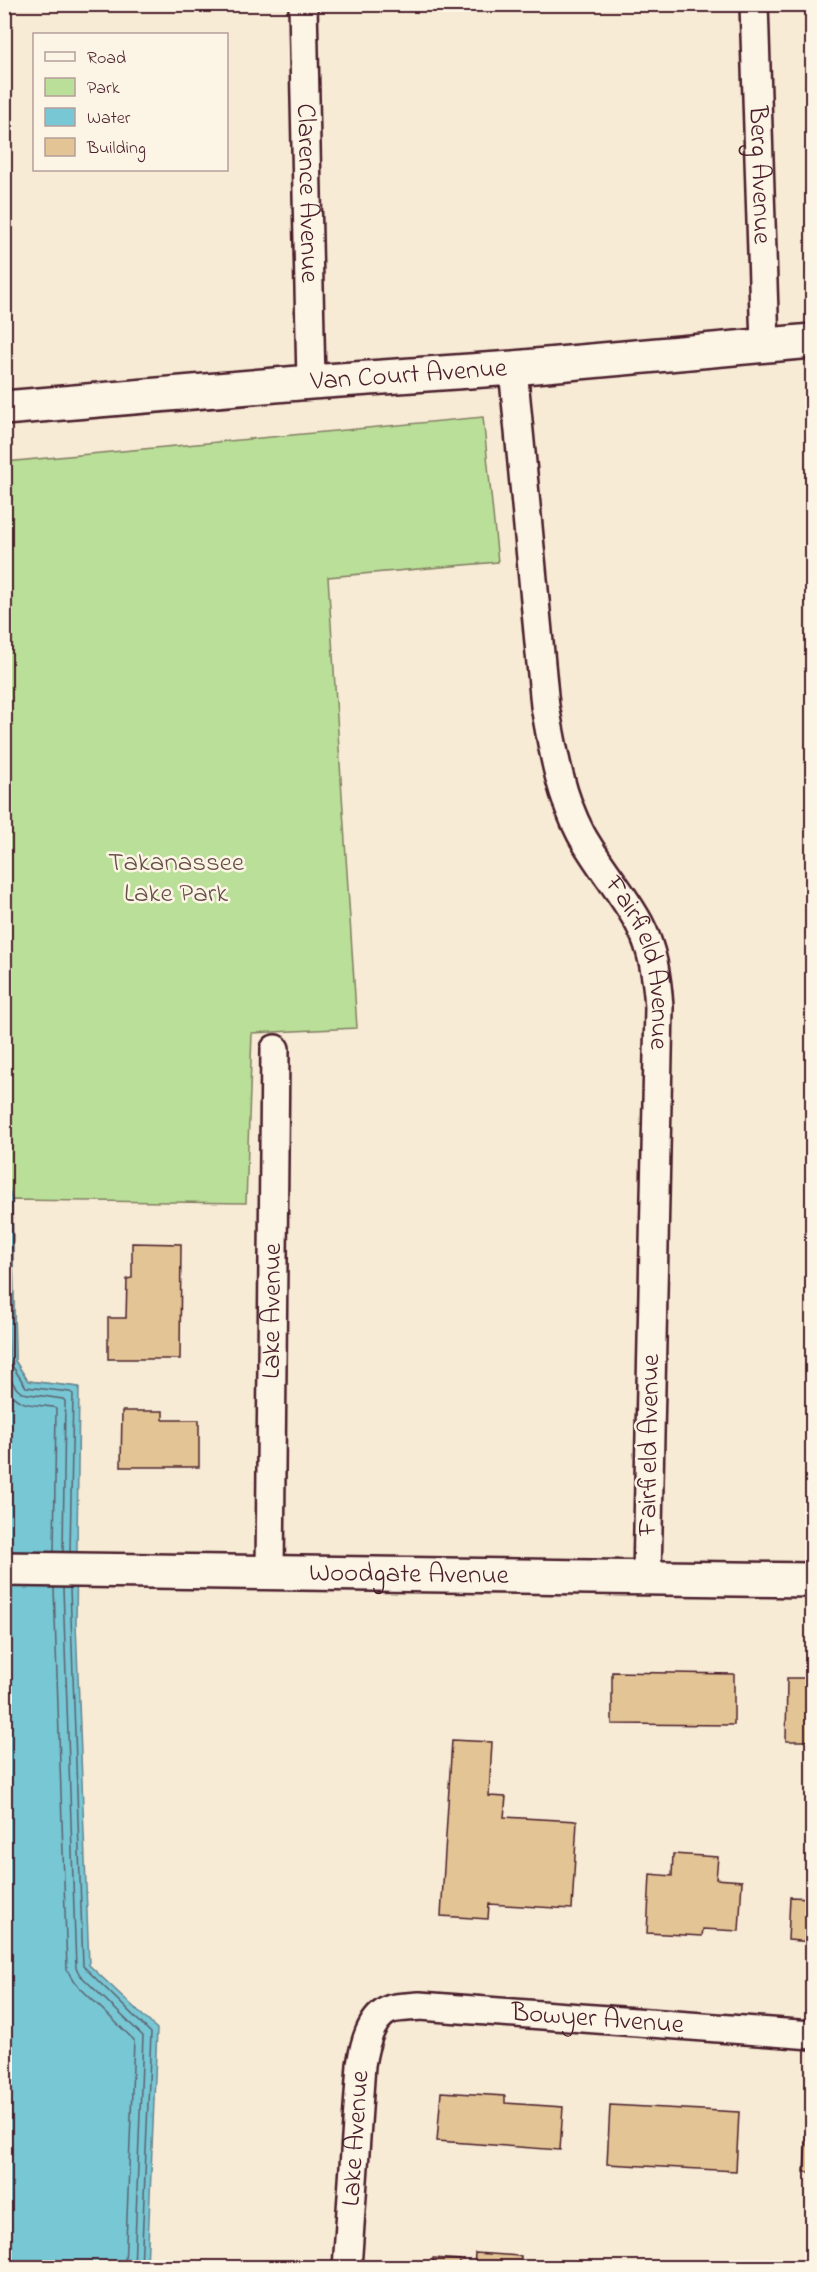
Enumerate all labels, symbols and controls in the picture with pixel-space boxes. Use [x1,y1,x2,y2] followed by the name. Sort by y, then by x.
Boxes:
[33,33,228,171] legend
[87,46,126,72] text: Road
[87,76,120,102] text: Park
[286,103,328,284] street label: Clarence Avenue
[738,104,781,246] street label: Berg Avenue
[87,106,131,132] text: Water
[86,136,146,163] text: Building
[308,349,509,402] street label: Van Court Avenue
[108,844,245,914] park label: Takanassee Lake Park
[594,867,679,1051] street label: Fairfield Avenue
[252,1242,293,1379] street label: Lake Avenue
[629,1353,671,1537] street label: Fairfield Avenue
[309,1554,510,1595] street label: Woodgate Avenue
[509,1993,686,2045] street label: Bowyer Avenue
[332,2068,380,2208] street label: Lake Avenue

